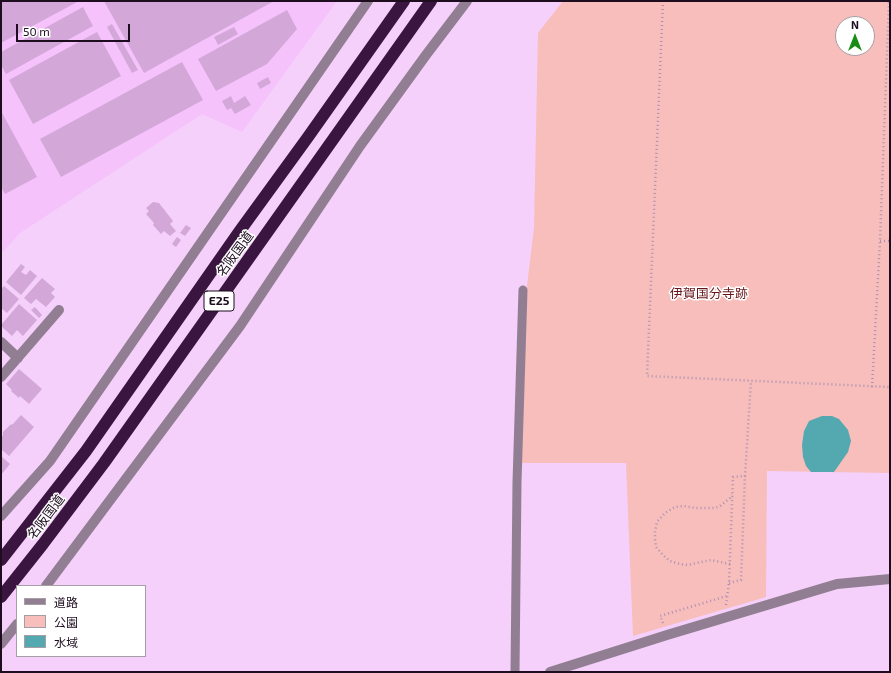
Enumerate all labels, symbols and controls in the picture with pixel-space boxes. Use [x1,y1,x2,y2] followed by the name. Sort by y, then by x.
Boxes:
[18,16,132,42] scale bar
[835,16,875,56] north arrow
[851,18,859,31] text: N
[23,24,50,38] text: 50 m
[213,228,257,280] street label: 名阪国道
[670,286,748,302] park label: 伊賀国分寺跡
[204,291,234,311] road number: E25
[24,492,68,542] street label: 名阪国道
[16,585,146,657] legend
[54,595,78,609] text: 道路
[54,615,78,629] text: 公園
[54,635,78,649] text: 水域

